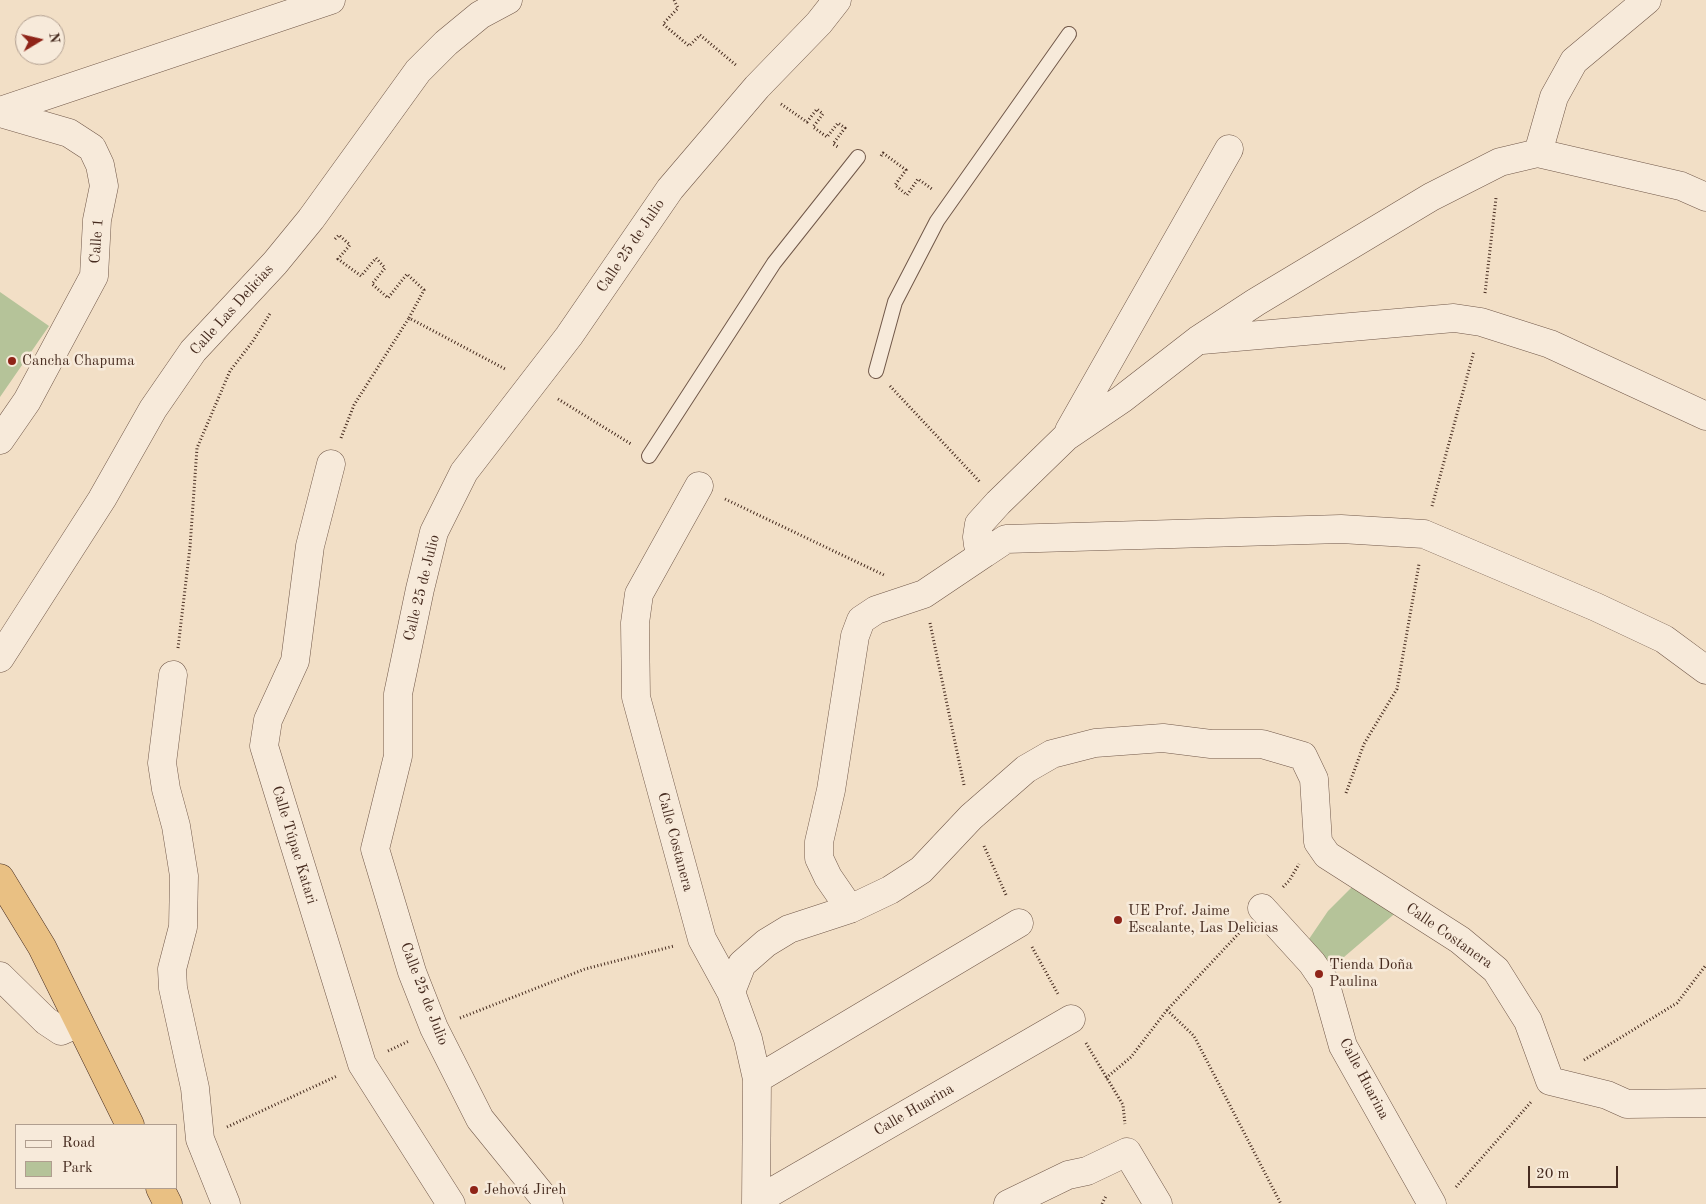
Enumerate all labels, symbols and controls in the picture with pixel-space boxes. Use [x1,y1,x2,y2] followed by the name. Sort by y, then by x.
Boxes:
[15,15,65,65] north arrow
[46,31,62,44] text: N
[593,196,669,296] street label: Calle 25 de Julio
[86,218,108,264] street label: Calle 1
[186,261,278,359] street label: Calle Las Delicias
[22,352,135,370] place label: Cancha Chapuma
[6,355,18,367] marker: Cancha Chapuma
[400,533,444,643] street label: Calle 25 de Julio
[267,784,321,906] street label: Calle Túpac Katari
[653,790,697,894] street label: Calle Costanera
[1402,899,1496,973] street label: Calle Costanera
[1128,902,1278,937] place label: UE Prof. Jaime Escalante, Las Delicias
[1112,914,1124,926] marker: UE Prof. Jaime Escalante, Las Delicias
[396,940,452,1048] street label: Calle 25 de Julio
[1329,956,1413,991] place label: Tienda Doña Paulina
[1313,968,1325,980] marker: Tienda Doña Paulina
[1335,1035,1393,1123] street label: Calle Huarina
[871,1080,957,1140] street label: Calle Huarina
[15,1124,178,1189] legend
[62,1136,95,1151] text: Road
[1531,1156,1621,1188] scale bar
[62,1161,93,1176] text: Park
[1536,1167,1570,1182] text: 20 m
[484,1181,566,1199] place label: Jehová Jireh
[468,1184,480,1196] marker: Jehová Jireh

